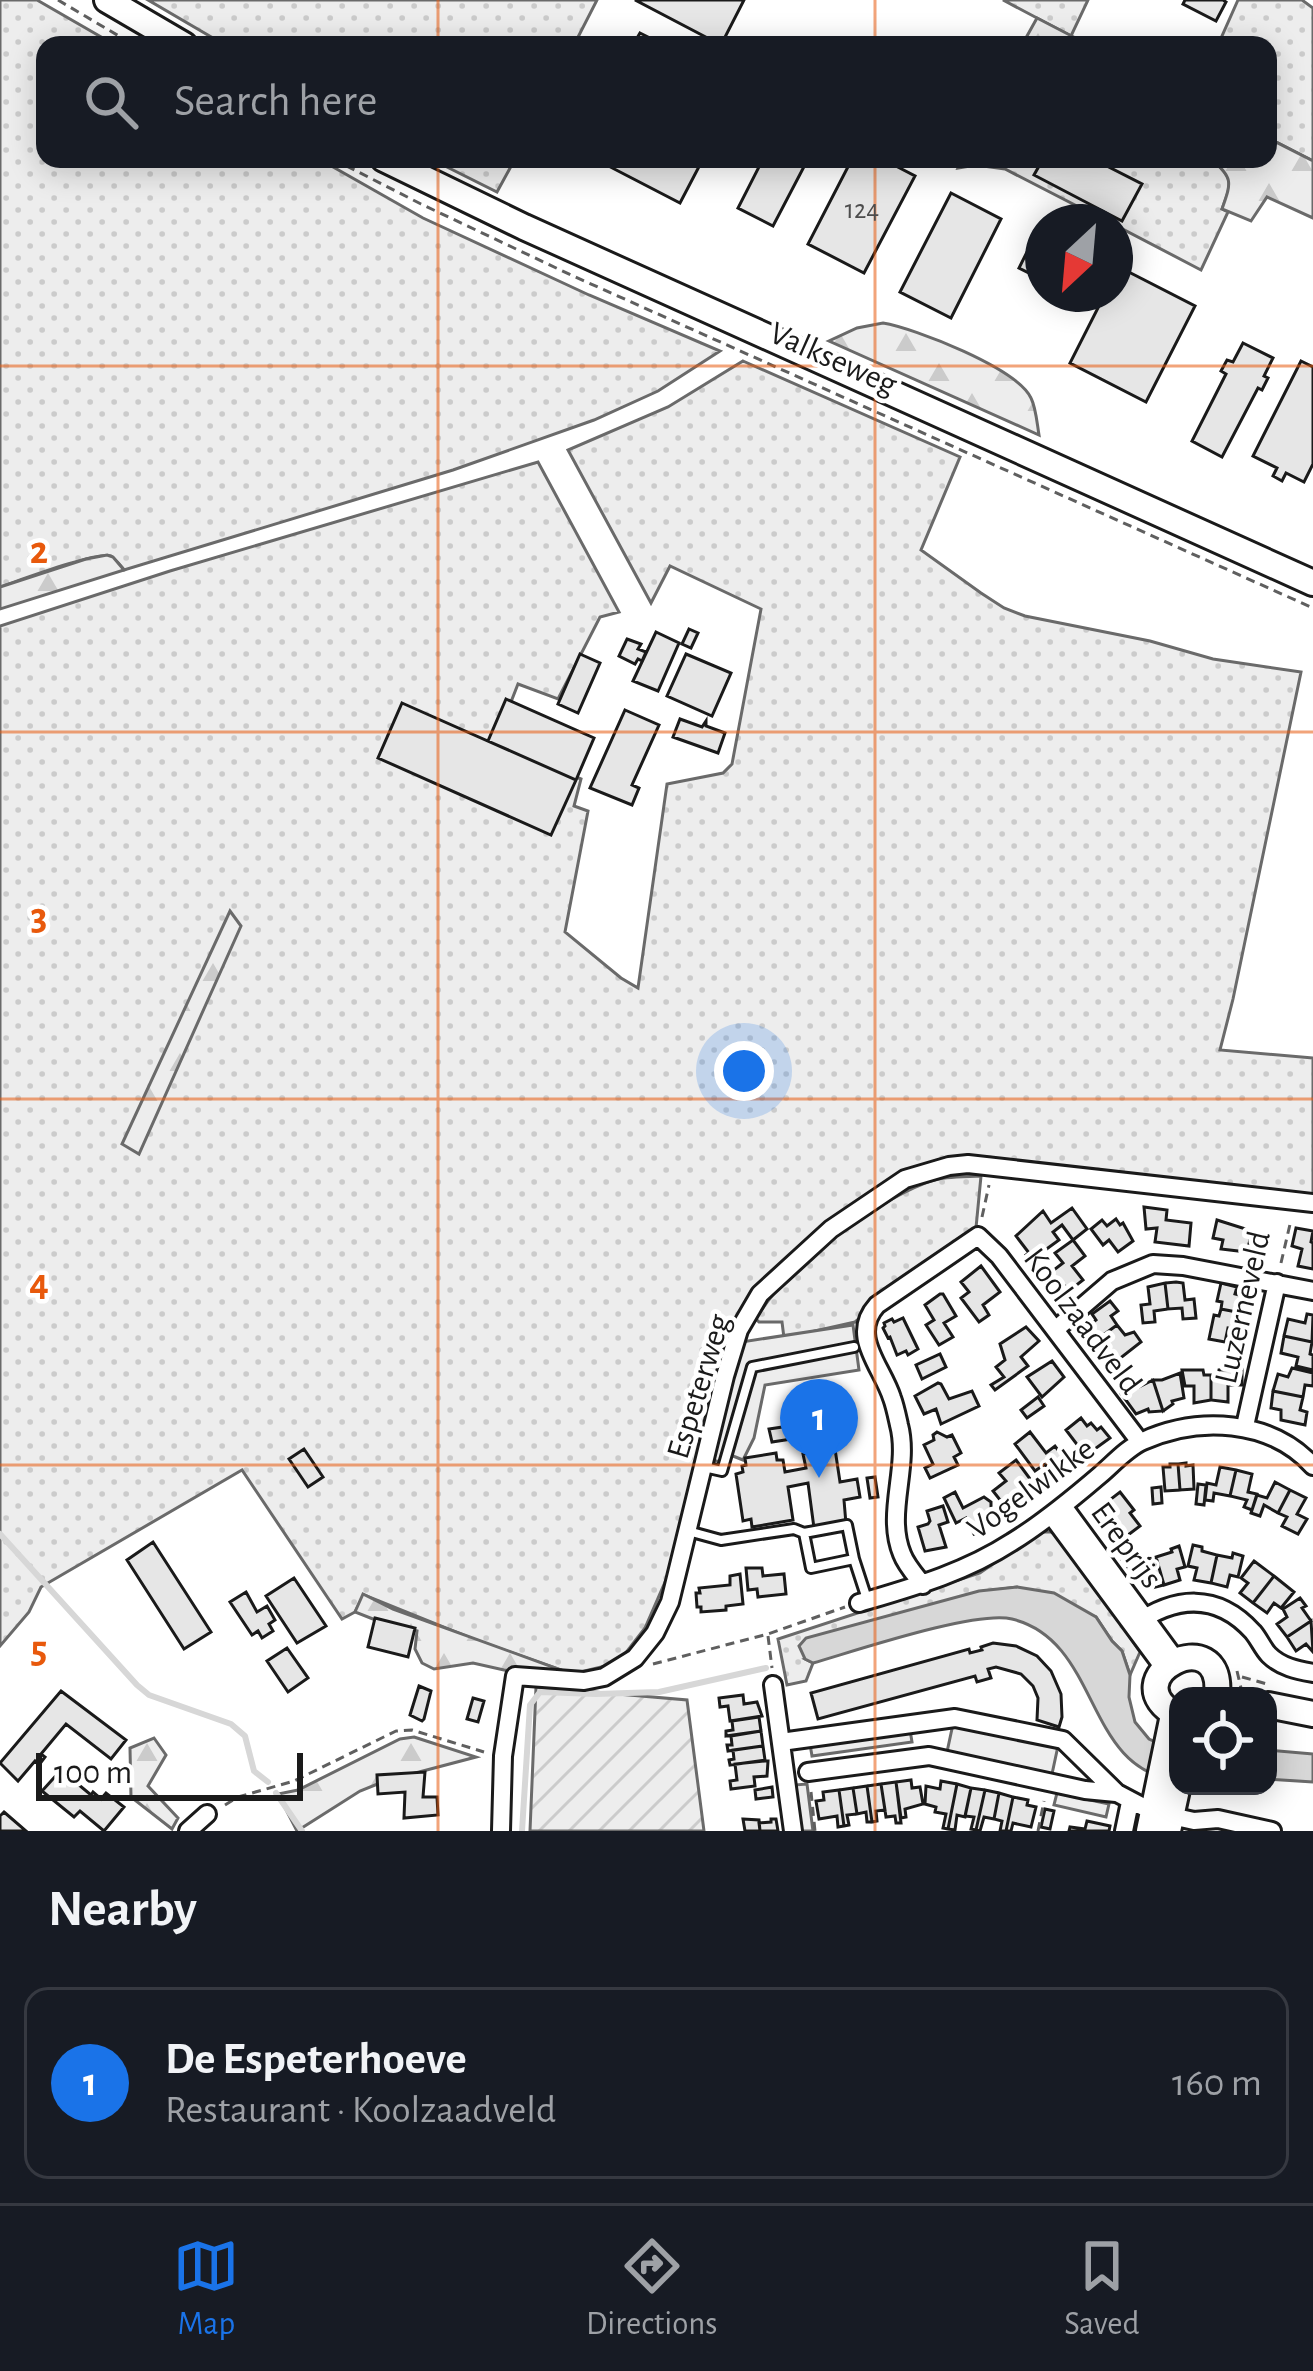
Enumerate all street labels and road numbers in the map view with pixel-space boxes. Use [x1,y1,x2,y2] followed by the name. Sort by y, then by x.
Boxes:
[764,317,902,402] street label: Valkseweg
[1210,1228,1277,1387] street label: Luzerneveld
[1017,1243,1147,1400] street label: Koolzaadveld
[662,1311,737,1463] street label: Espeterweg
[962,1432,1101,1546] street label: Vogelwikke
[1084,1496,1168,1595] street label: Ereprijs

